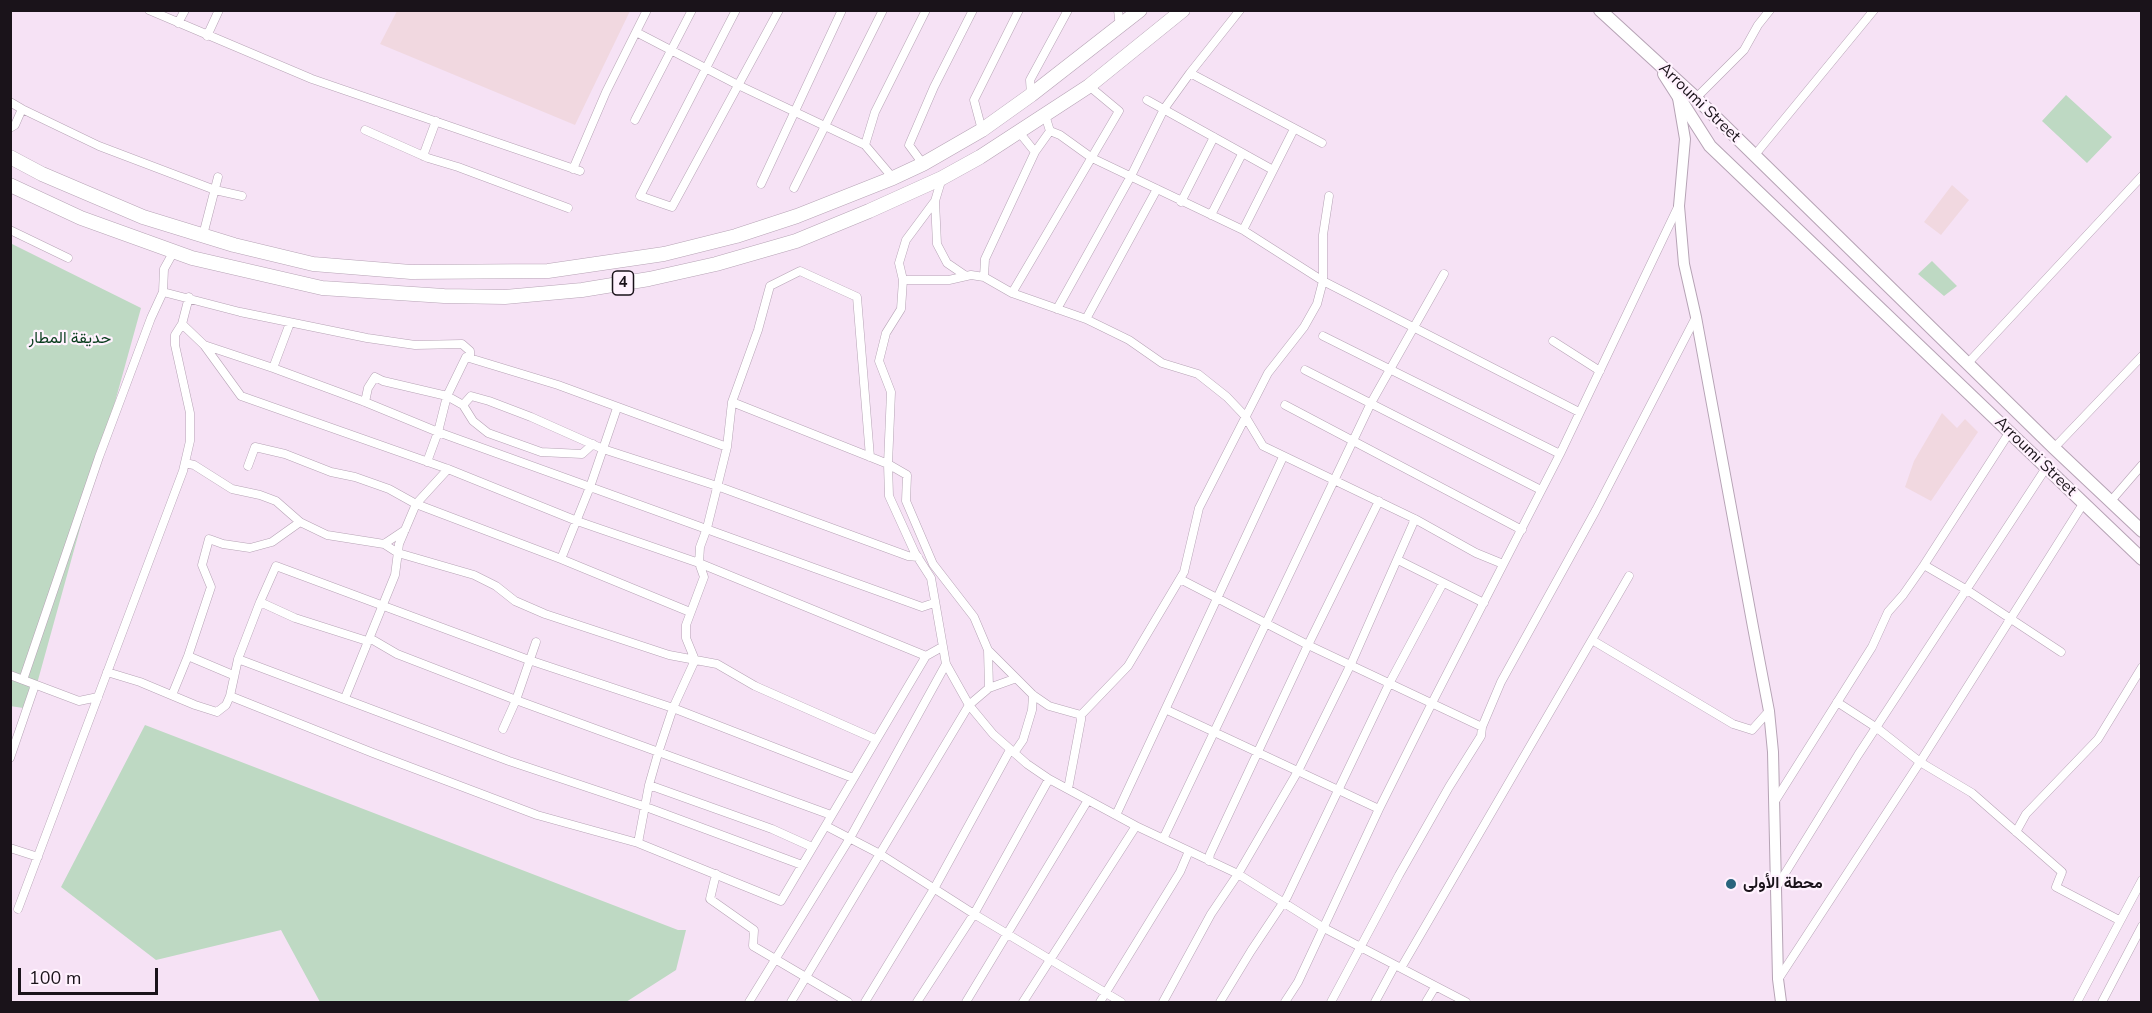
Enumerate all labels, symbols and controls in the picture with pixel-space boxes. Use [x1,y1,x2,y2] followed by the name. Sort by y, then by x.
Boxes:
[1654,59,1744,147] street label: Arroumi Street
[612,271,634,295] road number: 4
[29,329,111,349] park label: حديقة المطار
[1990,413,2080,501] street label: Arroumi Street
[1743,874,1823,894] place label: محطة الأولى
[1724,877,1738,891] marker: محطة الأولى
[21,956,160,994] scale bar
[29,966,81,990] text: 100 m

